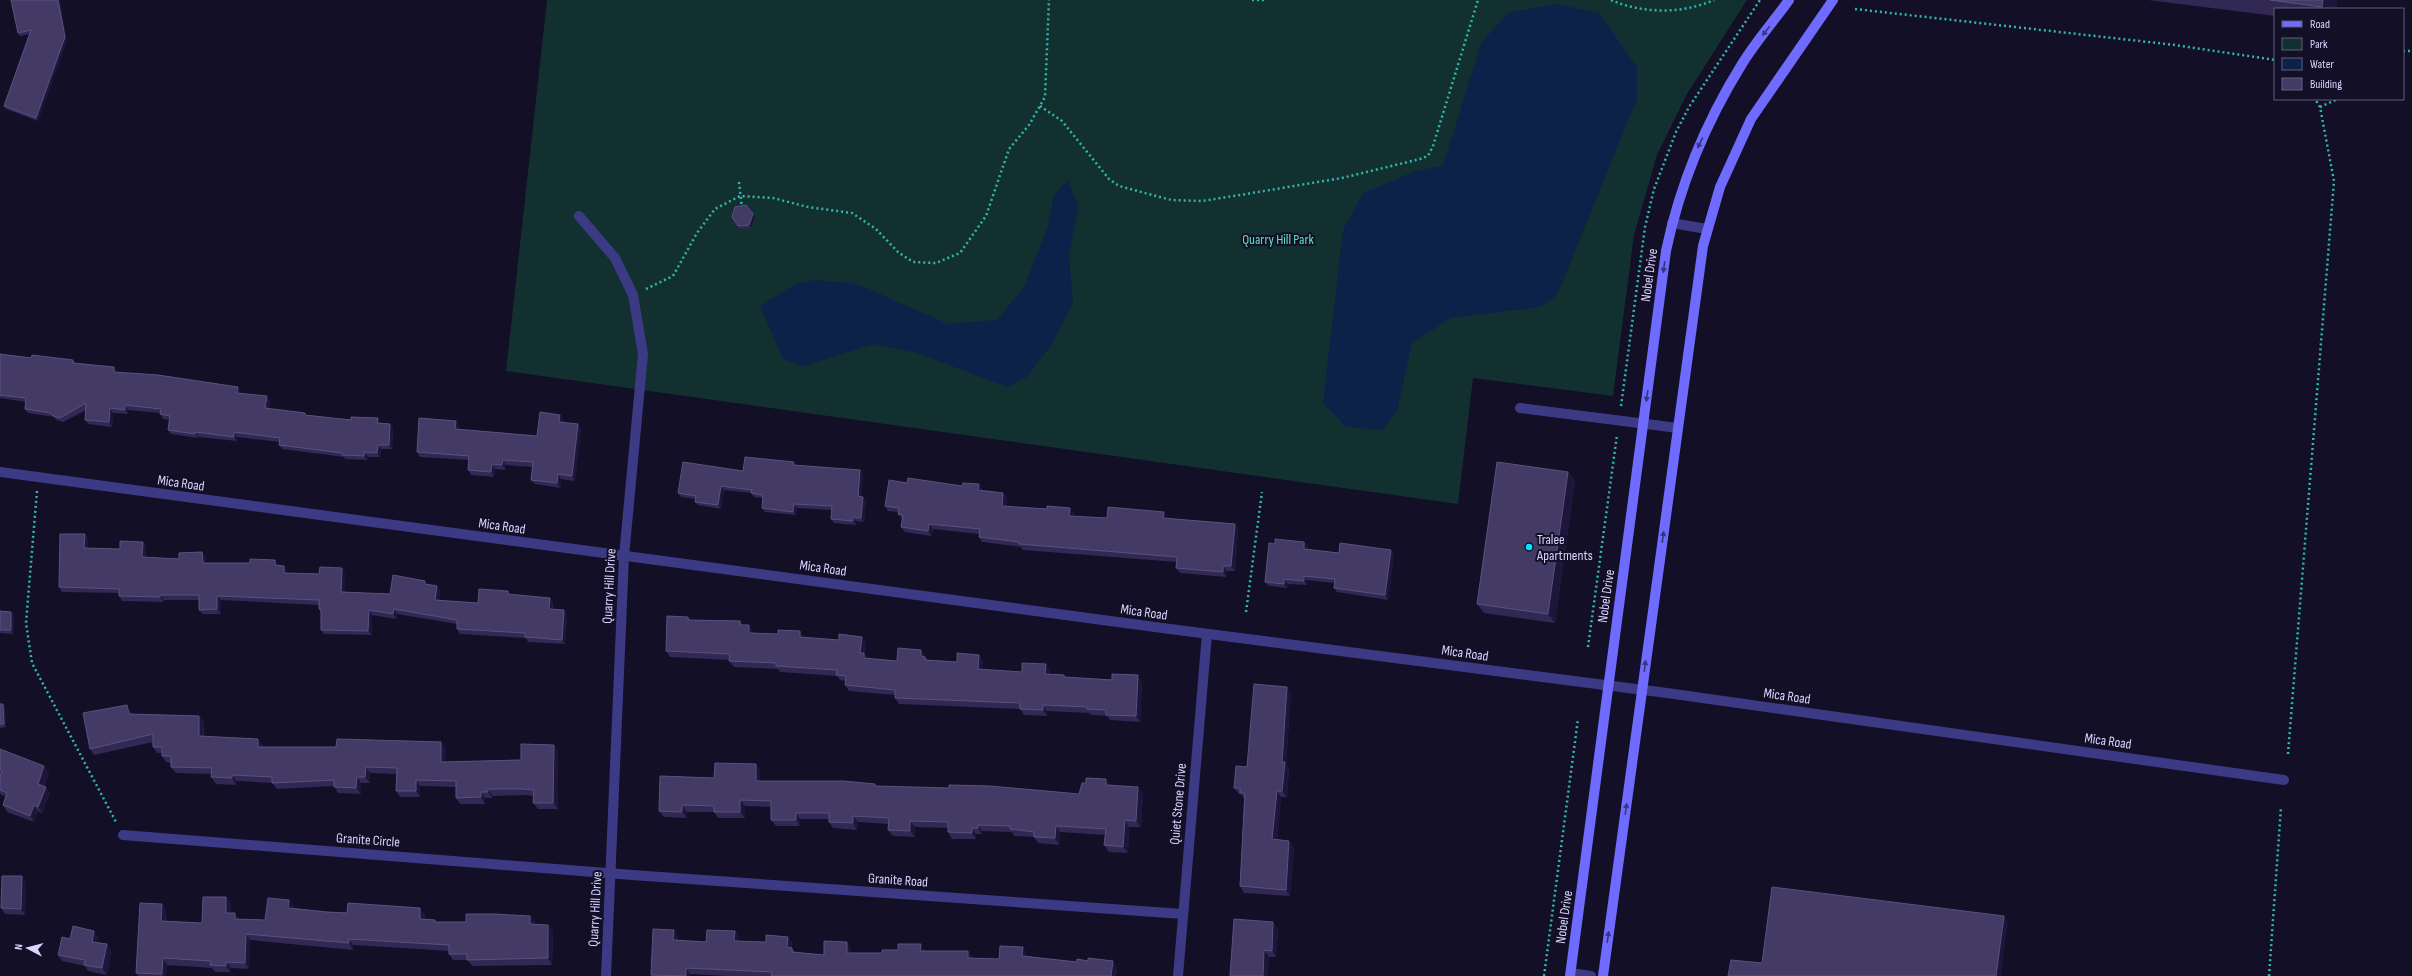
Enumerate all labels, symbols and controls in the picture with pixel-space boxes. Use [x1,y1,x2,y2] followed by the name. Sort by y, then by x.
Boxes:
[2274,8,2404,100] legend
[2310,17,2330,32] text: Road
[1762,26,1770,37] one-way arrow
[2310,37,2328,52] text: Park
[2310,57,2334,72] text: Water
[2310,77,2342,92] text: Building
[1697,137,1703,148] one-way arrow
[1242,231,1314,248] park label: Quarry Hill Park
[1637,247,1661,303] street label: Nobel Drive
[1661,261,1667,273] one-way arrow
[1644,390,1650,402] one-way arrow
[156,471,206,495] street label: Mica Road
[477,514,527,538] street label: Mica Road
[1536,531,1593,564] place label: Tralee Apartments
[1660,531,1666,543] one-way arrow
[1524,542,1534,552] marker: Tralee Apartments
[599,548,619,624] street label: Quarry Hill Drive
[798,556,848,580] street label: Mica Road
[1594,568,1618,624] street label: Nobel Drive
[1119,600,1169,624] street label: Mica Road
[1440,641,1490,665] street label: Mica Road
[1642,660,1648,672] one-way arrow
[1762,684,1812,708] street label: Mica Road
[2083,729,2133,753] street label: Mica Road
[1166,763,1190,845] street label: Quiet Stone Drive
[1623,803,1629,815] one-way arrow
[336,829,400,851] street label: Granite Circle
[867,869,929,891] street label: Granite Road
[585,871,605,947] street label: Quarry Hill Drive
[1552,889,1576,945] street label: Nobel Drive
[8,928,48,968] north arrow
[1605,931,1611,943] one-way arrow
[12,943,25,951] text: N

